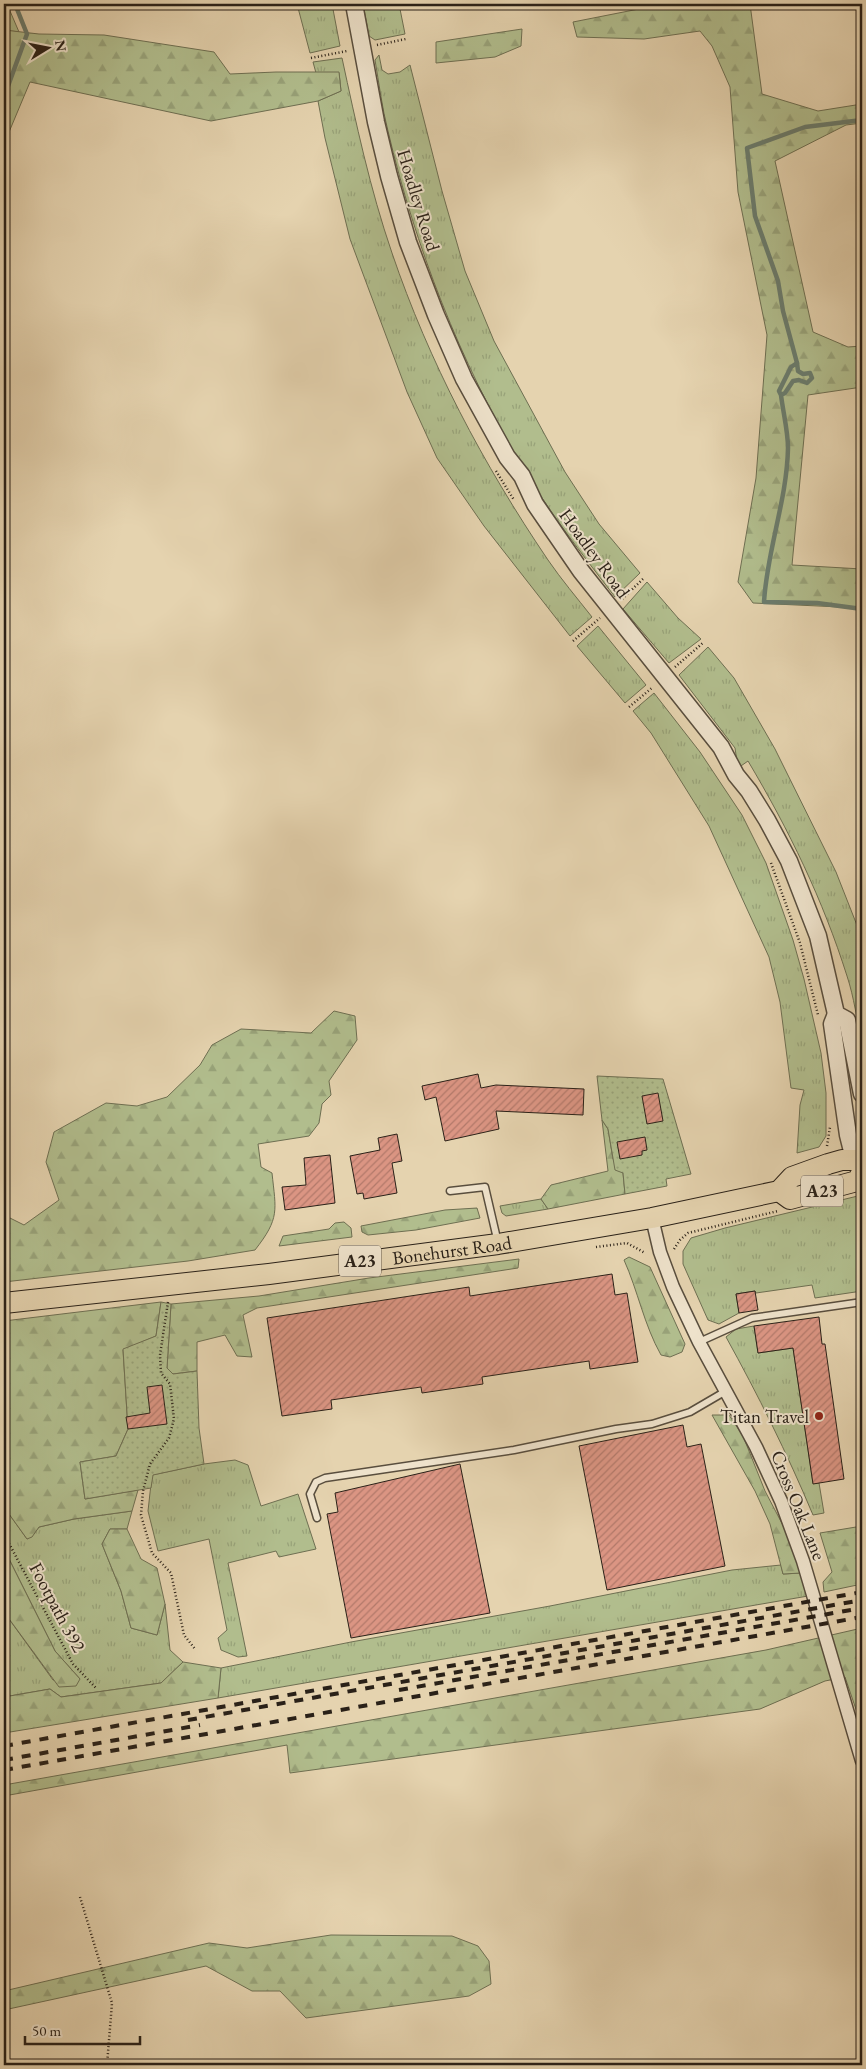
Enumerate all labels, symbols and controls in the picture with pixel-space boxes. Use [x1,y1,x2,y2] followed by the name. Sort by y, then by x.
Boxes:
[22,22,72,72] north arrow
[51,39,71,54] text: N
[391,146,446,255] street label: Hoadley Road
[553,503,636,604] street label: Hoadley Road
[801,1176,843,1206] road number: A23
[391,1230,514,1271] street label: Bonehurst Road
[339,1246,381,1276] road number: A23
[720,1404,809,1429] place label: Titan Travel
[813,1410,825,1422] marker: Titan Travel
[765,1447,832,1564] street label: Cross Oak Lane
[24,1558,92,1656] street label: Footpath 392
[25,2014,140,2046] scale bar
[32,2021,61,2040] text: 50 m

